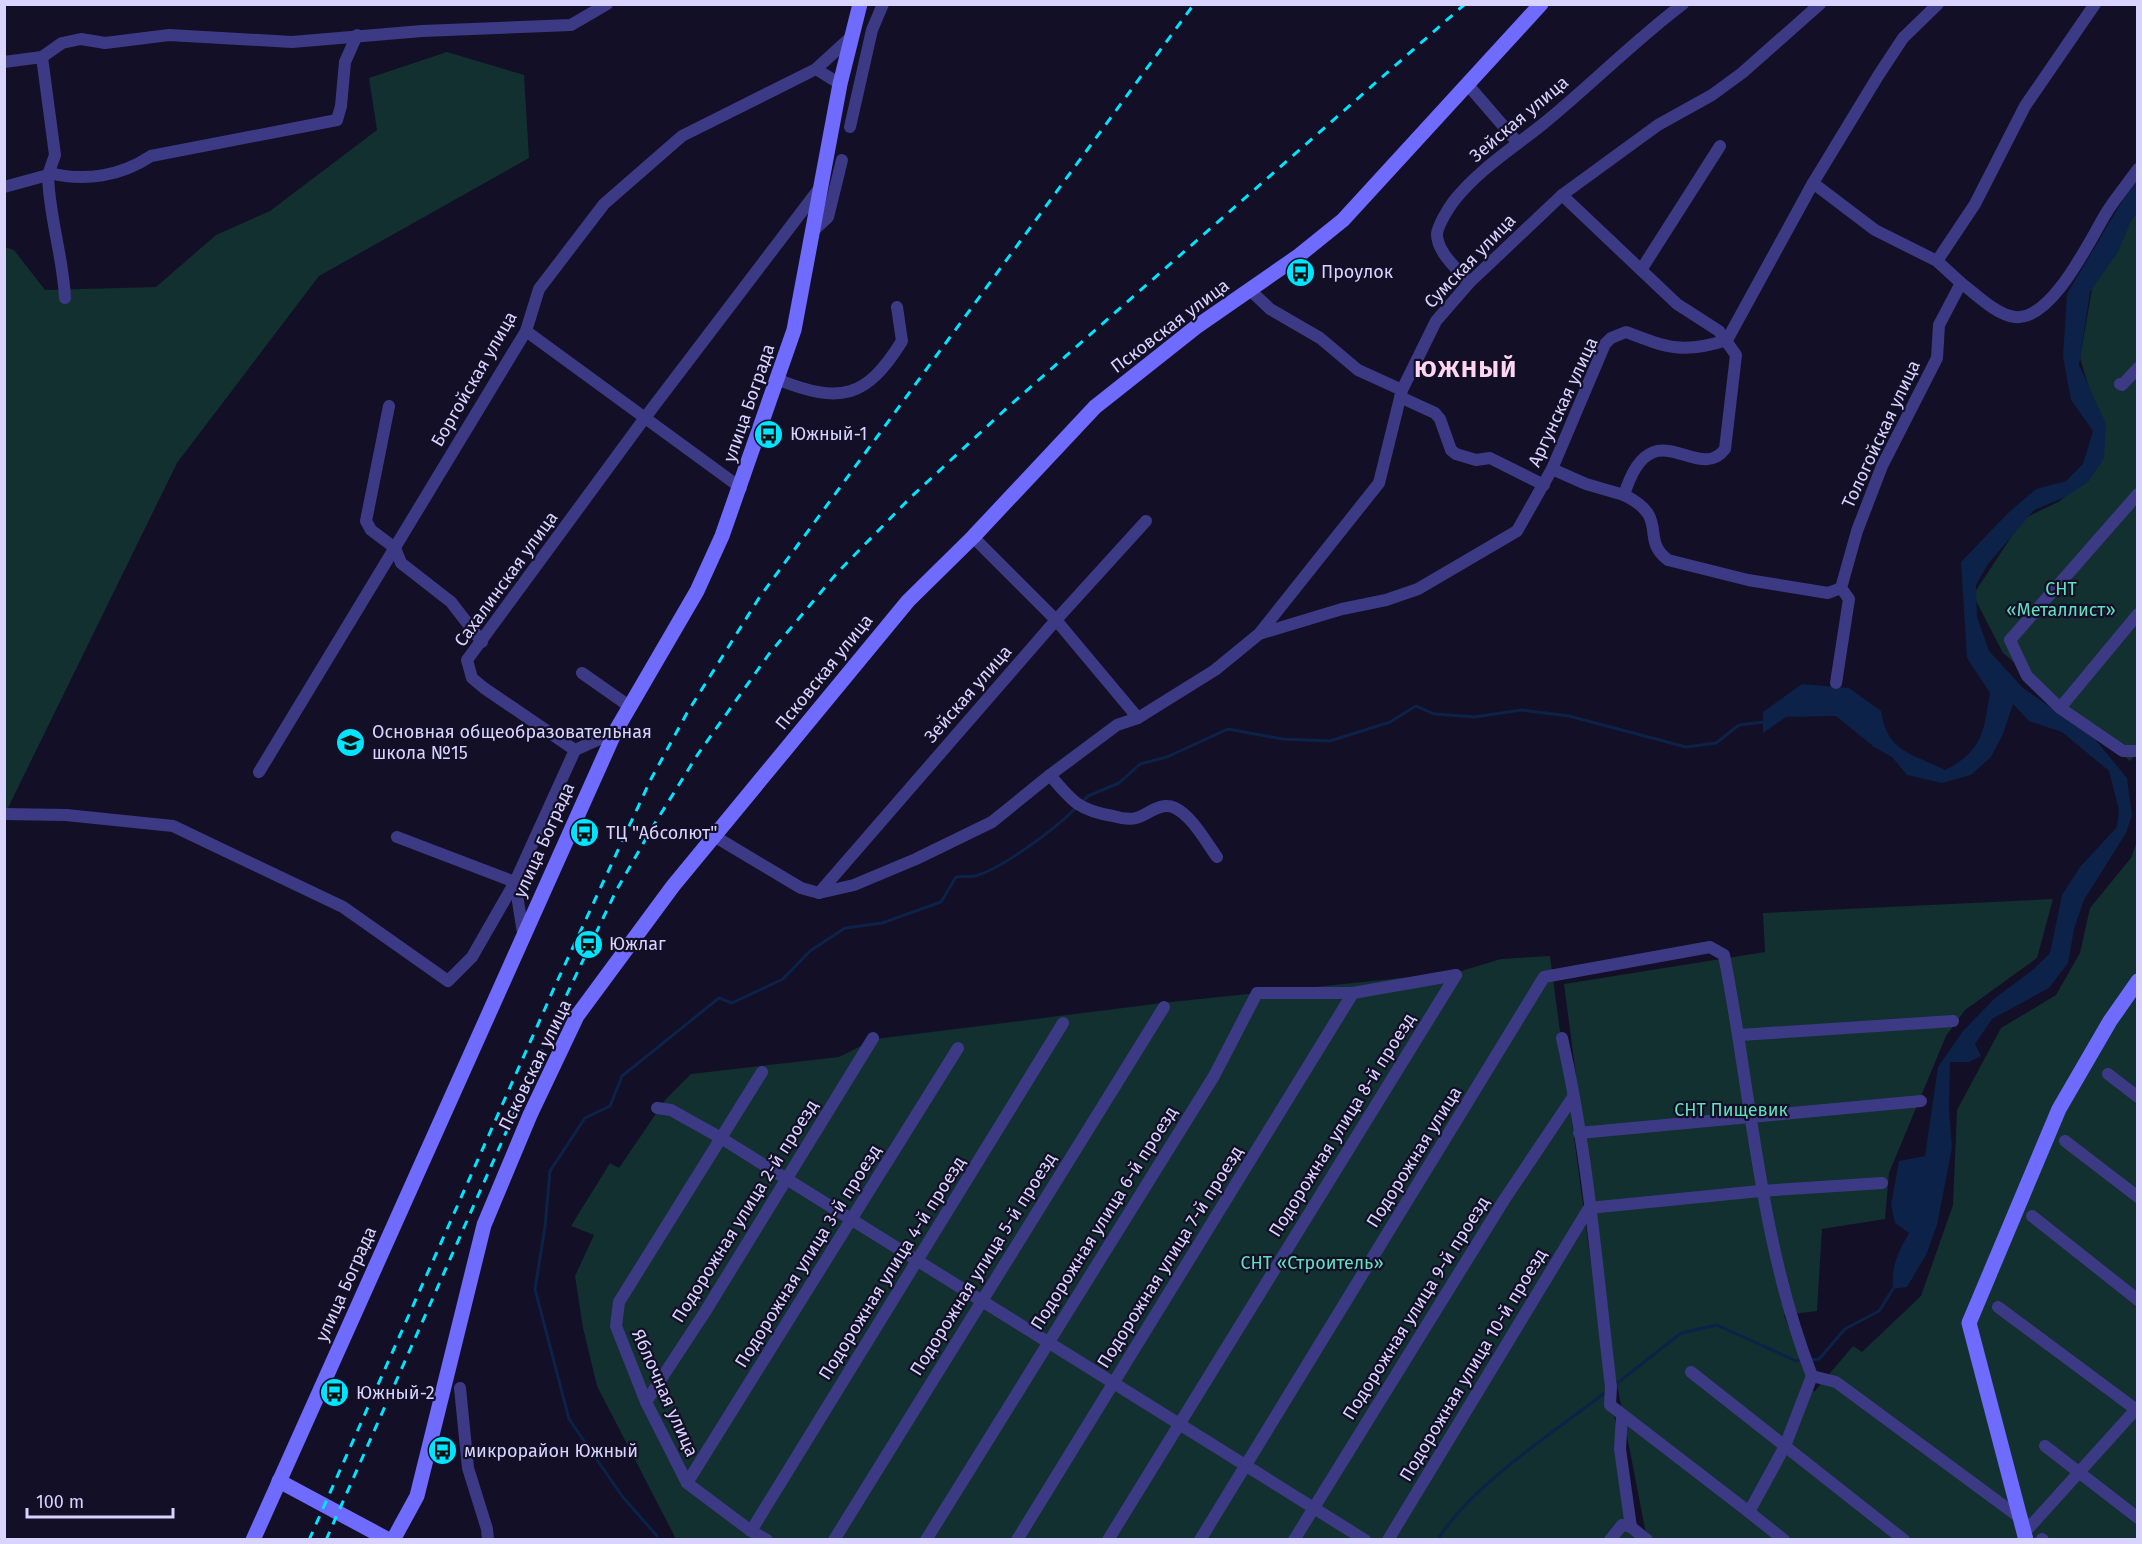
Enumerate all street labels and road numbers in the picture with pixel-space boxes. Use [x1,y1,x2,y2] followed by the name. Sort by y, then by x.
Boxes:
[1465,71,1573,167] street label: Зейская улица
[1420,209,1520,313] street label: Сумская улица
[1106,274,1234,378] street label: Псковская улица
[426,307,522,451] street label: Боргойская улица
[1523,334,1603,470] street label: Аргунская улица
[718,341,780,465] street label: улица Бограда
[1837,357,1925,511] street label: Тологойская улица
[449,507,563,651] street label: Сахалинская улица
[771,610,877,734] street label: Псковская улица
[920,641,1016,747] street label: Зейская улица
[509,779,579,901] street label: улица Бограда
[494,996,576,1134] street label: Псковская улица
[1264,1009,1420,1241] street label: Подорожная улица 8-й проезд
[1362,1082,1466,1232] street label: Подорожная улица
[667,1095,823,1327] street label: Подорожная улица 2-й проезд
[1026,1102,1182,1334] street label: Подорожная улица 6-й проезд
[730,1140,886,1372] street label: Подорожная улица 3-й проезд
[1092,1142,1248,1372] street label: Подорожная улица 7-й проезд
[905,1148,1061,1380] street label: Подорожная улица 5-й проезд
[814,1152,970,1384] street label: Подорожная улица 4-й проезд
[1338,1192,1494,1424] street label: Подорожная улица 9-й проезд
[311,1223,381,1345] street label: улица Бограда
[1395,1245,1551,1485] street label: Подорожная улица 10-й проезд
[627,1326,703,1460] street label: Яблочная улица

